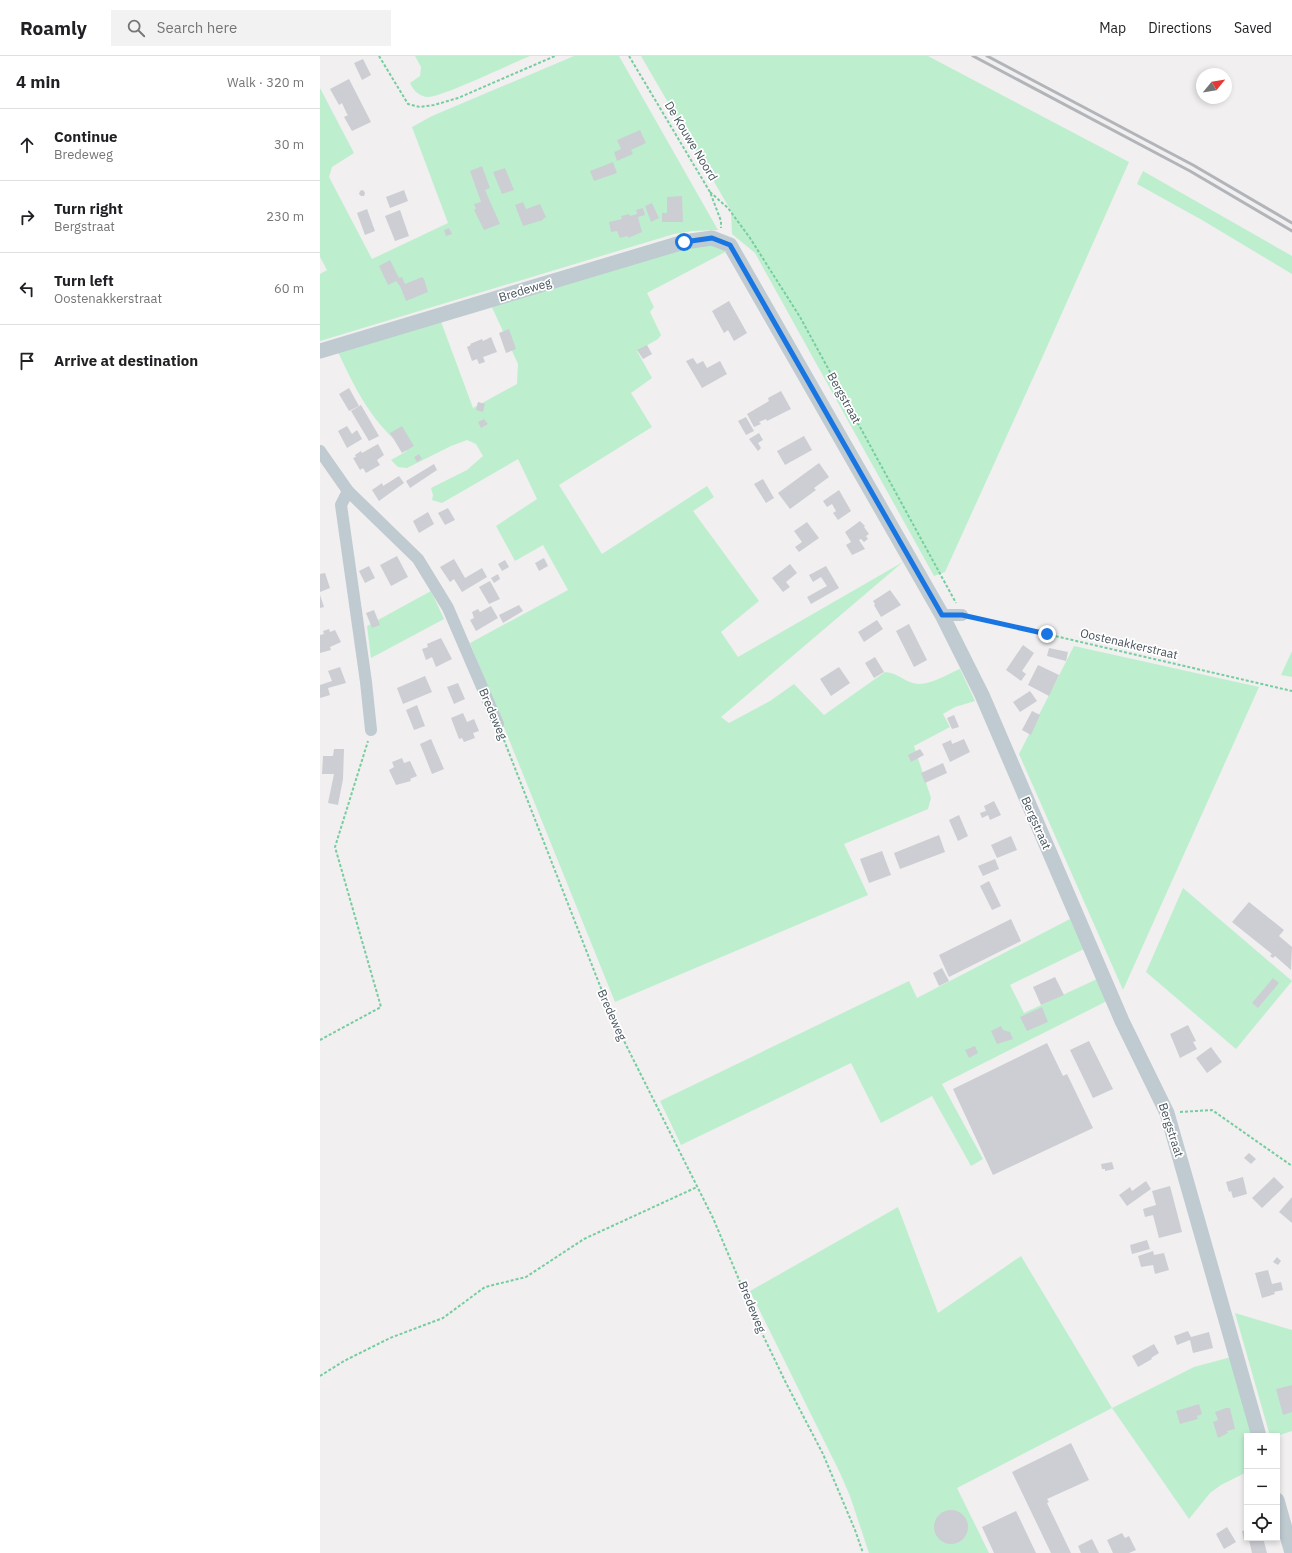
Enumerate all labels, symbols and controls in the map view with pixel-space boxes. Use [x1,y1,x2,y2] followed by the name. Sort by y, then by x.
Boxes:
[111,10,391,46] search box
[20,16,87,40] text: Roamly
[125,17,147,39] icon: search
[157,18,237,37] text: Search here
[1099,19,1126,37] text: Map
[1148,19,1212,37] text: Directions
[1234,19,1272,37] text: Saved
[1196,68,1232,104] north arrow
[16,71,60,93] text: 4 min
[227,74,304,91] text: Walk · 320 m
[662,98,721,183] street label: De Kouwe Noord
[54,127,118,146] text: Continue
[16,134,38,156] icon: ahead
[274,136,304,153] text: 30 m
[54,146,113,163] text: Bredeweg
[54,199,123,218] text: Turn right
[16,206,38,228] icon: right
[266,208,304,225] text: 230 m
[54,218,115,235] text: Bergstraat
[675,233,693,251] route start
[54,271,114,290] text: Turn left
[497,274,554,305] street label: Bredeweg
[16,278,38,300] icon: left
[274,280,304,297] text: 60 m
[54,290,162,307] text: Oostenakkerstraat
[16,350,38,372] icon: arrive
[54,351,198,370] text: Arrive at destination
[824,370,865,426] street label: Bergstraat
[1038,625,1056,643] route end
[1079,625,1179,662] street label: Oostenakkerstraat
[476,686,511,742] street label: Bredeweg
[1018,794,1055,852] street label: Bergstraat
[595,987,631,1043] street label: Bredeweg
[1156,1101,1187,1159] street label: Bergstraat
[735,1279,770,1335] street label: Bredeweg
[1244,1433,1280,1541] map controls
[1244,1433,1280,1469] button: +
[1244,1469,1280,1505] button: −
[1244,1505,1280,1541] button: locate

